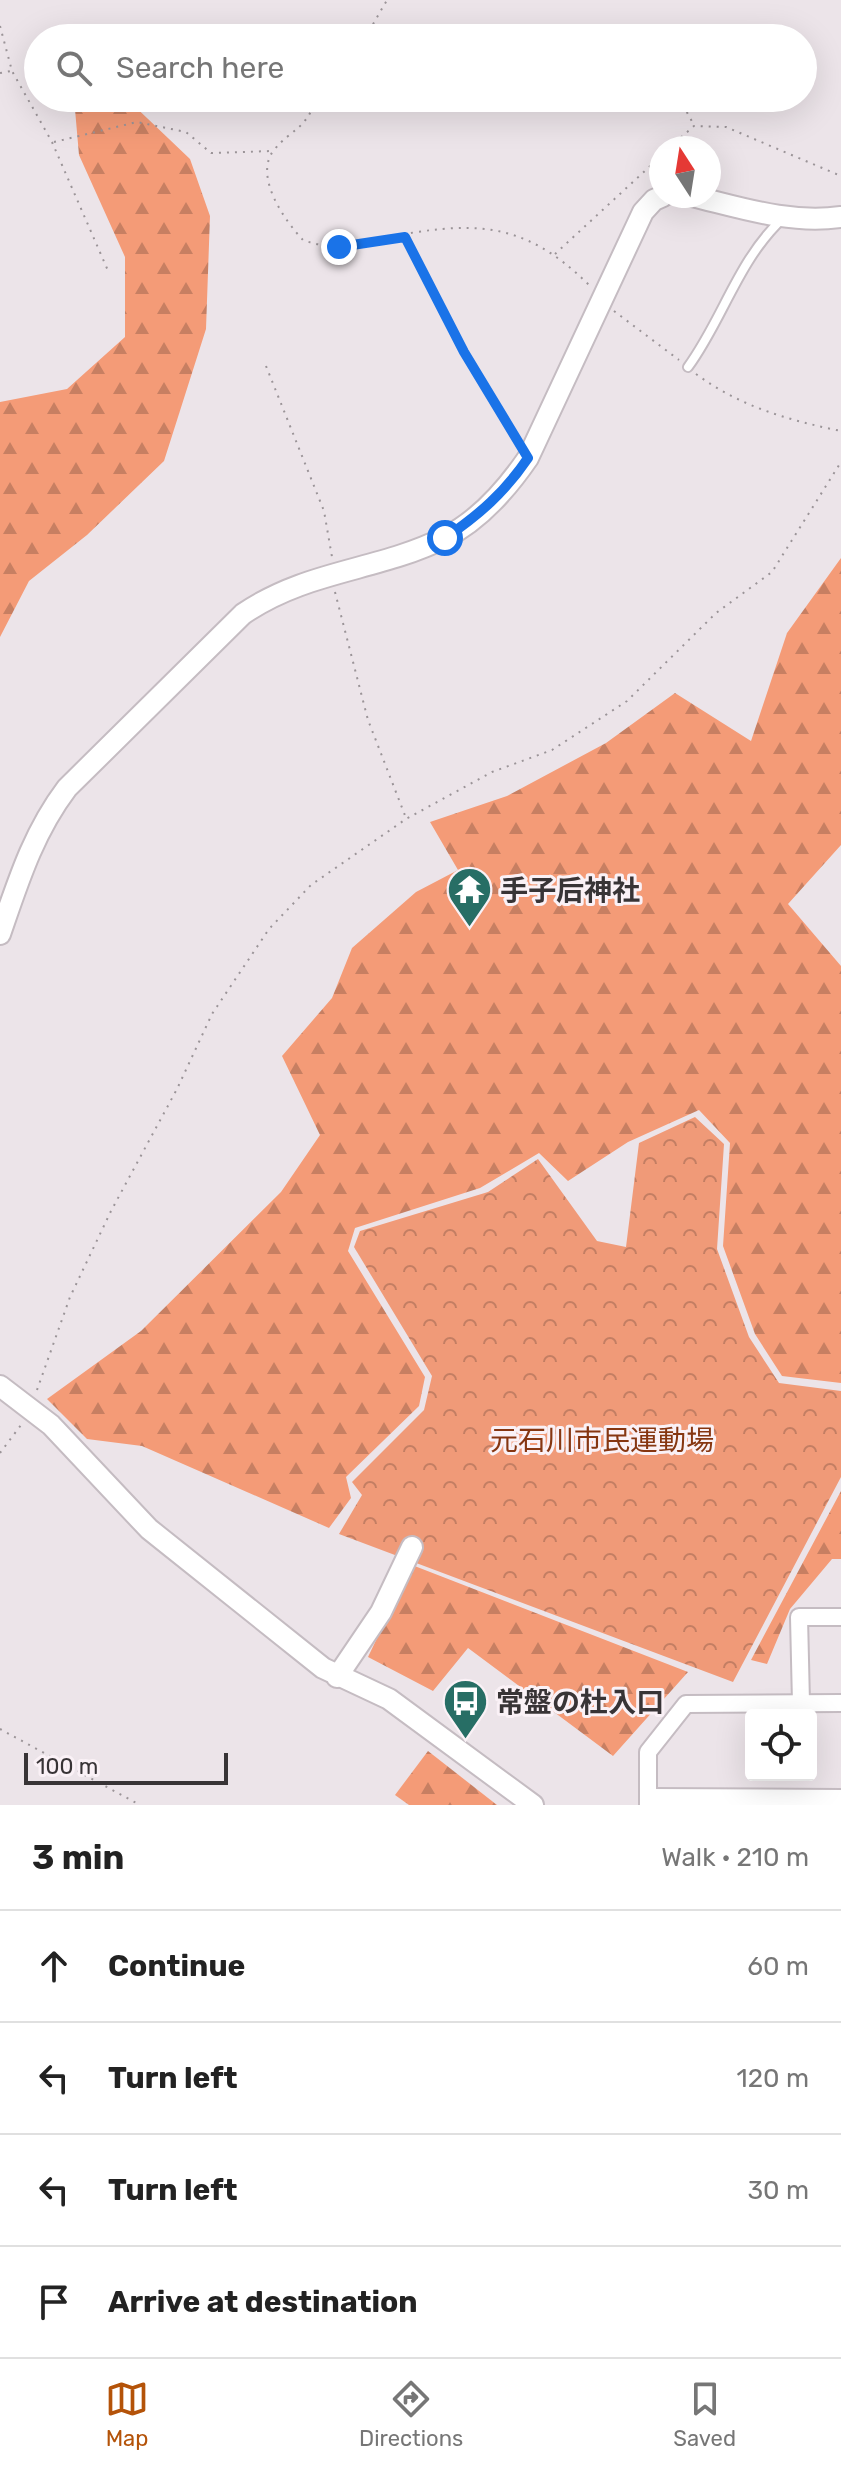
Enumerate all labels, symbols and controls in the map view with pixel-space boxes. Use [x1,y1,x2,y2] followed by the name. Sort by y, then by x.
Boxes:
[24,24,817,112] search box
[52,46,96,90] icon: search
[116,50,284,86] text: Search here
[649,136,721,208] north arrow
[321,229,357,265] route end
[427,520,463,556] route start
[445,866,493,929] temple icon: 手子后神社
[500,874,640,907] place label: 手子后神社
[490,1424,714,1457] park label: 元石川市民運動場
[441,1678,489,1741] bus stop icon: 常盤の杜入口
[496,1686,664,1719] place label: 常盤の杜入口
[745,1709,817,1781] map controls
[745,1709,817,1781] button: locate
[24,1749,228,1785] scale bar
[36,1753,98,1780] text: 100 m
[32,1837,124,1878] text: 3 min
[661,1842,809,1873] text: Walk · 210 m
[32,1944,76,1988] icon: ahead
[108,1948,245,1984] text: Continue
[747,1951,809,1982] text: 60 m
[32,2056,76,2100] icon: left
[108,2060,238,2096] text: Turn left
[737,2063,809,2094] text: 120 m
[32,2168,76,2212] icon: left
[108,2172,238,2208] text: Turn left
[747,2175,809,2206] text: 30 m
[32,2280,76,2324] icon: arrive
[108,2284,418,2320] text: Arrive at destination
[105,2377,149,2452] tab: Map
[359,2377,463,2452] tab: Directions
[673,2377,736,2452] tab: Saved

